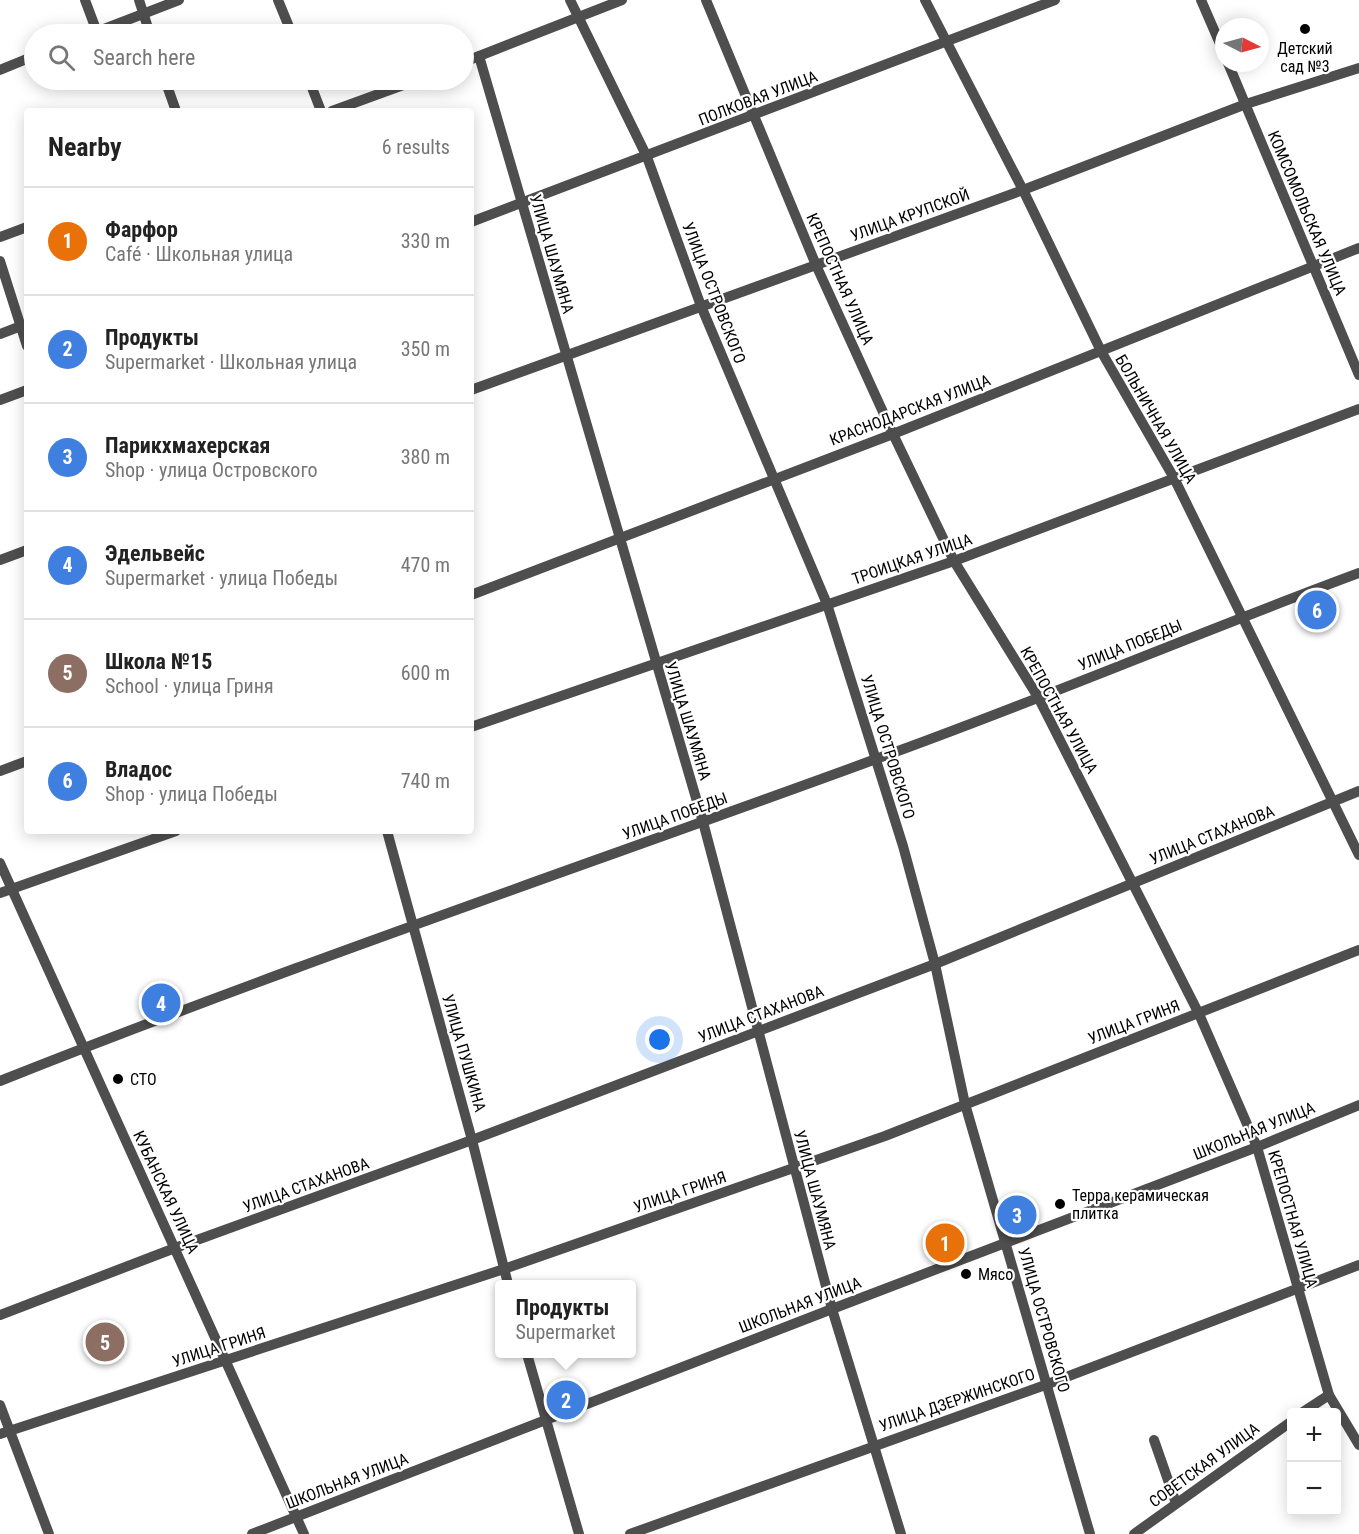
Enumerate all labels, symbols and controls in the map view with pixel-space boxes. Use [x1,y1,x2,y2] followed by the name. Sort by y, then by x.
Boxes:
[1215,18,1269,72] north arrow
[1298,22,1312,36] marker: Детский сад №3
[24,24,474,90] search box
[1277,39,1333,76] place label: Детский сад №3
[45,41,78,74] icon: search
[93,45,195,70] text: Search here
[696,67,820,129] street label: ПОЛКОВАЯ УЛИЦА
[1264,128,1350,298] street label: КОМСОМОЛЬСКАЯ УЛИЦА
[48,132,122,162] text: Nearby
[382,135,450,159] text: 6 results
[848,185,972,245] street label: УЛИЦА КРУПСКОЙ
[526,192,578,316] street label: УЛИЦА ШАУМЯНА
[802,210,878,348] street label: КРЕПОСТНАЯ УЛИЦА
[105,217,178,242] text: Фарфор
[678,220,750,366] street label: УЛИЦА ОСТРОВСКОГО
[62,229,73,253] text: 1
[401,229,450,253] text: 330 m
[105,242,293,266] text: Café · Школьная улица
[105,325,199,350] text: Продукты
[62,337,73,361] text: 2
[401,337,450,361] text: 350 m
[105,350,357,374] text: Supermarket · Школьная улица
[1111,351,1201,487] street label: БОЛЬНИЧНАЯ УЛИЦА
[827,371,993,449] street label: КРАСНОДАРСКАЯ УЛИЦА
[105,433,270,458] text: Парикхмахерская
[62,445,73,469] text: 3
[401,445,450,469] text: 380 m
[105,458,318,482] text: Shop · улица Островского
[850,530,974,588] street label: ТРОИЦКАЯ УЛИЦА
[105,541,205,566] text: Эдельвейс
[62,553,73,577] text: 4
[401,553,450,577] text: 470 m
[105,566,338,590] text: Supermarket · улица Победы
[1298,588,1336,632] pin: 6
[1075,616,1185,674] street label: УЛИЦА ПОБЕДЫ
[1016,643,1102,777] street label: КРЕПОСТНАЯ УЛИЦА
[105,649,212,674] text: Школа №15
[661,659,715,783] street label: УЛИЦА ШАУМЯНА
[62,661,73,685] text: 5
[401,661,450,685] text: 600 m
[857,673,919,821] street label: УЛИЦА ОСТРОВСКОГО
[105,674,274,698] text: School · улица Гриня
[105,757,172,782] text: Владос
[62,769,73,793] text: 6
[401,769,450,793] text: 740 m
[105,782,278,806] text: Shop · улица Победы
[620,788,730,844] street label: УЛИЦА ПОБЕДЫ
[1147,801,1277,869] street label: УЛИЦА СТАХАНОВА
[142,980,180,1026] pin: 4
[696,981,826,1047] street label: УЛИЦА СТАХАНОВА
[438,992,490,1114] street label: УЛИЦА ПУШКИНА
[1085,996,1183,1048] street label: УЛИЦА ГРИНЯ
[645,1025,674,1054] your location
[130,1070,157,1089] place label: СТО
[111,1072,125,1086] marker: СТО
[1190,1098,1318,1164] street label: ШКОЛЬНАЯ УЛИЦА
[129,1128,203,1256] street label: КУБАНСКАЯ УЛИЦА
[790,1128,840,1252] street label: УЛИЦА ШАУМЯНА
[1264,1148,1322,1290] street label: КРЕПОСТНАЯ УЛИЦА
[240,1153,372,1217] street label: УЛИЦА СТАХАНОВА
[631,1167,729,1217] street label: УЛИЦА ГРИНЯ
[1072,1186,1209,1223] place label: Терра керамическая плитка
[998,1192,1036,1238] pin: 3
[1053,1197,1067,1211] marker: Терра керамическая плитка
[926,1220,964,1266] pin: 1
[1014,1245,1074,1395] street label: УЛИЦА ОСТРОВСКОГО
[978,1265,1013,1284] place label: Мясо
[959,1267,973,1281] marker: Мясо
[736,1273,864,1337] street label: ШКОЛЬНАЯ УЛИЦА
[495,1280,636,1358] popup
[515,1295,609,1320] text: Продукты
[86,1320,124,1364] pin: 5
[515,1320,616,1344] text: Supermarket
[170,1323,268,1371] street label: УЛИЦА ГРИНЯ
[877,1364,1037,1436] street label: УЛИЦА ДЗЕРЖИНСКОГО
[546,1378,586,1422] pin: 2
[1287,1408,1341,1516] map controls
[1287,1408,1341,1462] button: +
[1145,1419,1263,1511] street label: СОВЕТСКАЯ УЛИЦА
[283,1449,411,1513] street label: ШКОЛЬНАЯ УЛИЦА
[1287,1462,1341,1516] button: −

